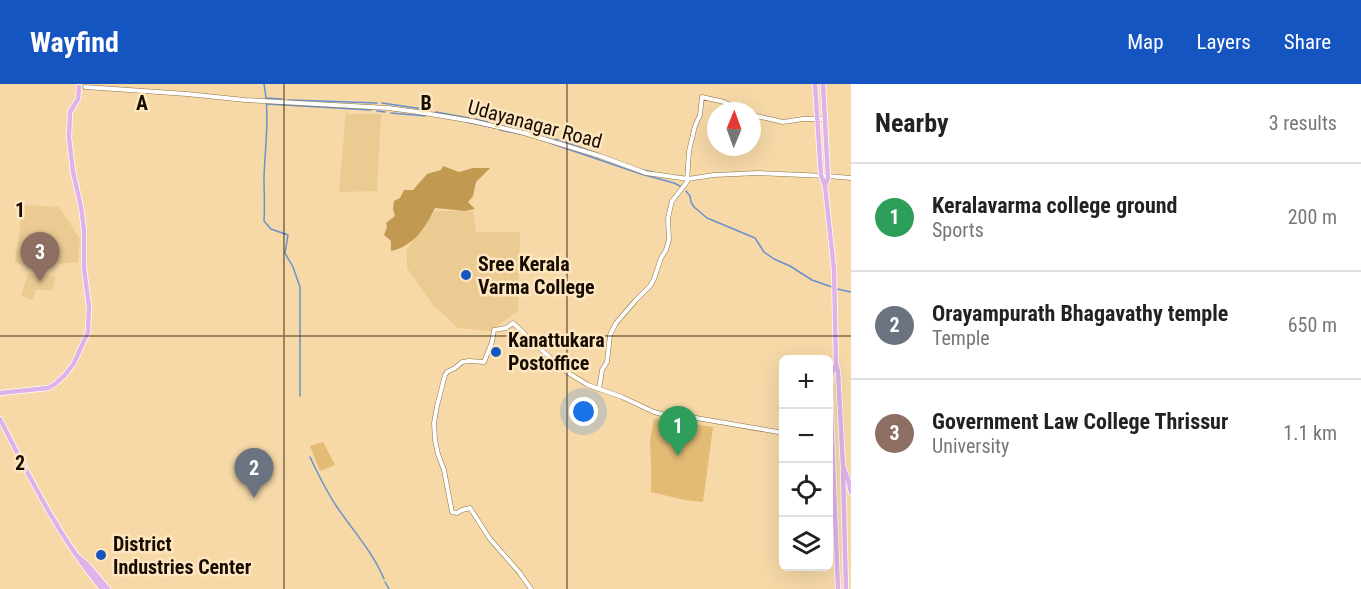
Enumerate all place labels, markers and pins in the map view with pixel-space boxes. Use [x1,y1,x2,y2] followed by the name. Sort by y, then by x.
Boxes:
[20,232,60,282] pin: 3
[478,252,595,299] place label: Sree Kerala Varma College
[459,268,473,282] marker: Sree Kerala Varma College
[508,328,605,375] place label: Kanattukara Postoffice
[489,345,503,359] marker: Kanattukara Postoffice
[658,406,698,456] pin: 1
[234,448,274,498] pin: 2
[113,532,252,579] place label: District Industries Center
[94,548,108,562] marker: District Industries Center

